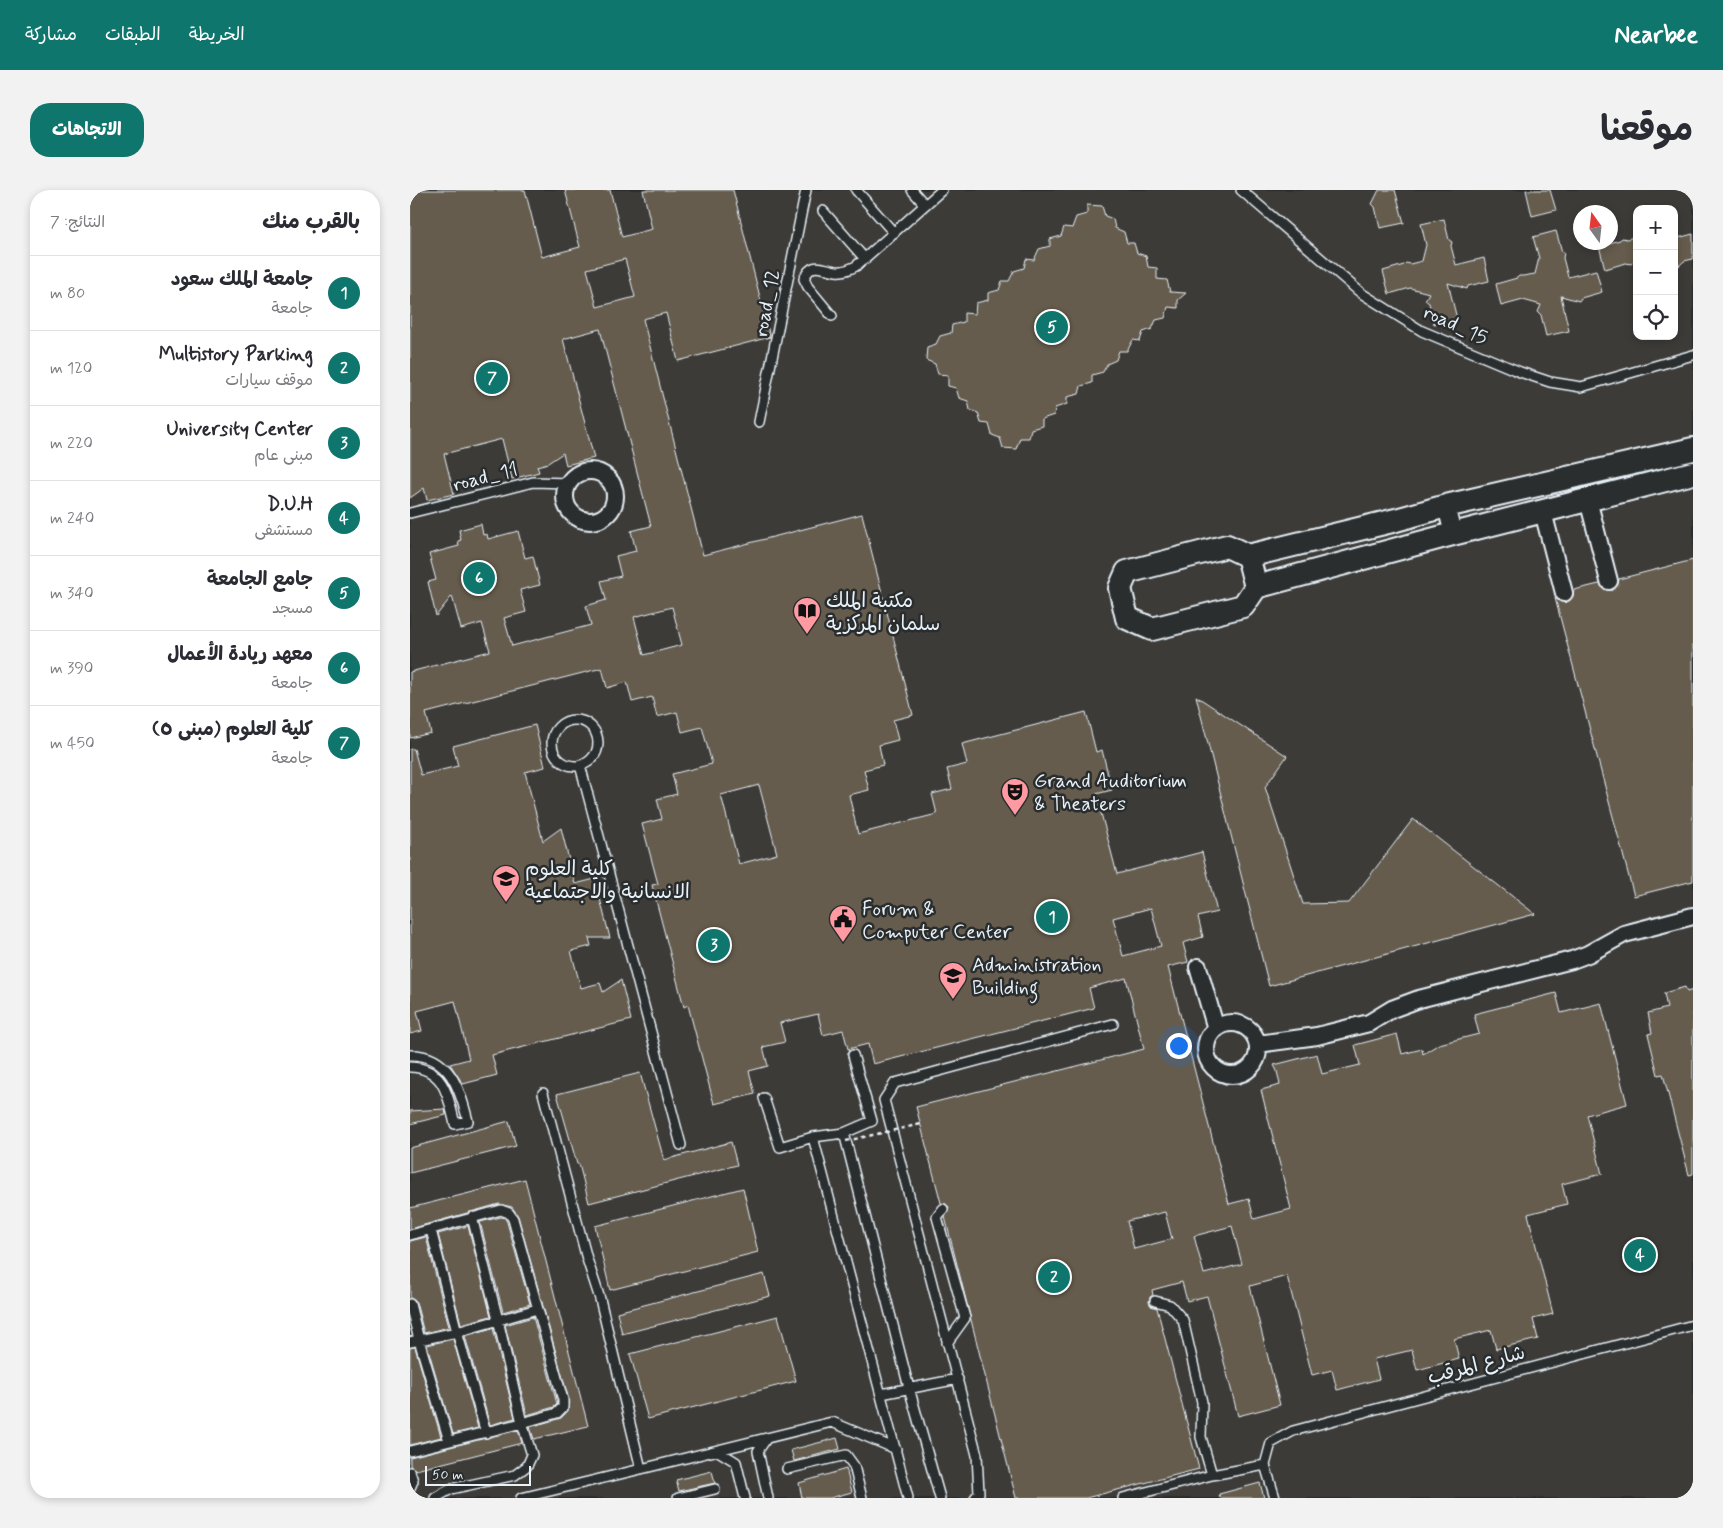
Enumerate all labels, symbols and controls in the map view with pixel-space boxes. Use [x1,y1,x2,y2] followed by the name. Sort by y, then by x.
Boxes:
[1614,20,1698,51] text: Nearbee
[25,23,77,47] text: مشاركة
[105,23,161,47] text: الطبقات
[189,23,245,47] text: الخريطة
[30,103,144,157] button: الاتجاهات
[1600,107,1693,153] text: موقعنا
[1573,205,1618,250] north arrow
[1633,205,1678,340] map controls
[1633,205,1678,250] button: +
[262,208,360,236] text: بالقرب منك
[50,212,105,233] text: النتائج: 7
[1633,250,1678,295] button: −
[171,267,313,292] text: جامعة الملك سعود
[748,267,787,339] street label: road_12
[50,283,85,304] text: 80 m
[340,283,348,304] text: 1
[1633,295,1678,340] button: locate
[271,298,313,319] text: جامعة
[1419,299,1492,352] street label: road_15
[1036,308,1068,346] pin: 5
[159,342,313,367] text: Multistory Parking
[50,358,92,379] text: 120 m
[340,358,348,379] text: 2
[476,359,508,397] pin: 7
[225,370,313,391] text: موقف سيارات
[166,417,313,442] text: University Center
[50,433,93,454] text: 220 m
[340,433,348,454] text: 3
[254,445,313,466] text: مبنى عام
[450,456,521,499] street label: road_11
[267,492,313,517] text: D.U.H
[50,508,94,529] text: 240 m
[339,508,349,529] text: 4
[254,520,313,541] text: مستشفى
[463,559,495,597] pin: 6
[207,567,313,592] text: جامع الجامعة
[50,583,94,604] text: 340 m
[339,583,349,604] text: 5
[826,588,940,638] place label: مكتبة الملك سلمان المركزية
[792,596,822,635] library icon: مكتبة الملك سلمان المركزية
[272,598,313,619] text: مسجد
[167,642,313,667] text: معهد ريادة الأعمال
[50,658,93,679] text: 390 m
[340,658,348,679] text: 6
[271,673,313,694] text: جامعة
[152,717,313,742] text: كلية العلوم (مبنى ٥)
[50,733,95,754] text: 450 m
[339,733,349,754] text: 7
[271,748,313,769] text: جامعة
[1034,768,1187,818] place label: Grand Auditorium & Theaters
[1000,777,1030,816] theatre icon: Grand Auditorium & Theaters
[525,856,690,906] place label: كلية العلوم الانسانية والاجتماعية
[491,864,521,903] school or university icon: كلية العلوم الانسانية والاجتماعية
[862,896,1012,946] place label: Forum & Computer Center
[1036,898,1068,936] pin: 1
[828,904,858,943] public building icon: Forum & Computer Center
[698,926,730,964] pin: 3
[972,952,1102,1004] place label: Administration Building
[938,961,968,1000] school or university icon: Administration Building
[1166,1033,1192,1059] your location
[1624,1236,1656,1274] pin: 4
[1038,1258,1070,1296] pin: 2
[1425,1339,1528,1391] street label: شارع المرقب
[425,1463,531,1486] scale bar
[432,1466,463,1484] text: 50 m

